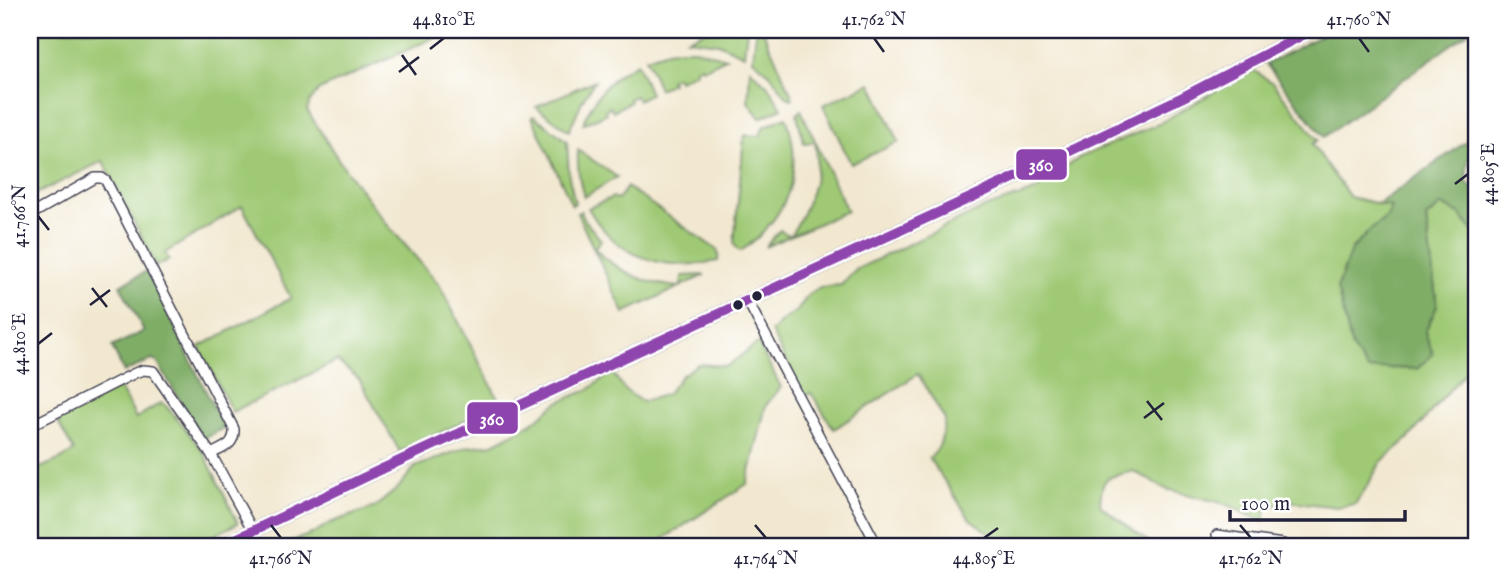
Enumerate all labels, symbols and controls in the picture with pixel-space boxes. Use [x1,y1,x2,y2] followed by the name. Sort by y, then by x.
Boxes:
[413,9,475,32] text: 44.810°E
[842,9,907,32] text: 41.762°N
[1327,9,1392,32] text: 41.760°N
[1478,143,1501,205] text: 44.805°E
[1015,148,1068,181] line badge: 360
[1029,154,1053,178] text: 360
[9,184,32,248] text: 41.766°N
[750,289,764,303] unlabelled marker
[731,298,745,312] unlabelled marker
[9,313,32,375] text: 44.810°E
[466,401,519,435] line badge: 360
[480,408,504,432] text: 360
[1230,479,1406,523] scale bar
[1241,491,1290,518] text: 100 m
[249,548,313,571] text: 41.766°N
[734,548,799,571] text: 41.764°N
[953,548,1015,571] text: 44.805°E
[1219,548,1284,571] text: 41.762°N

